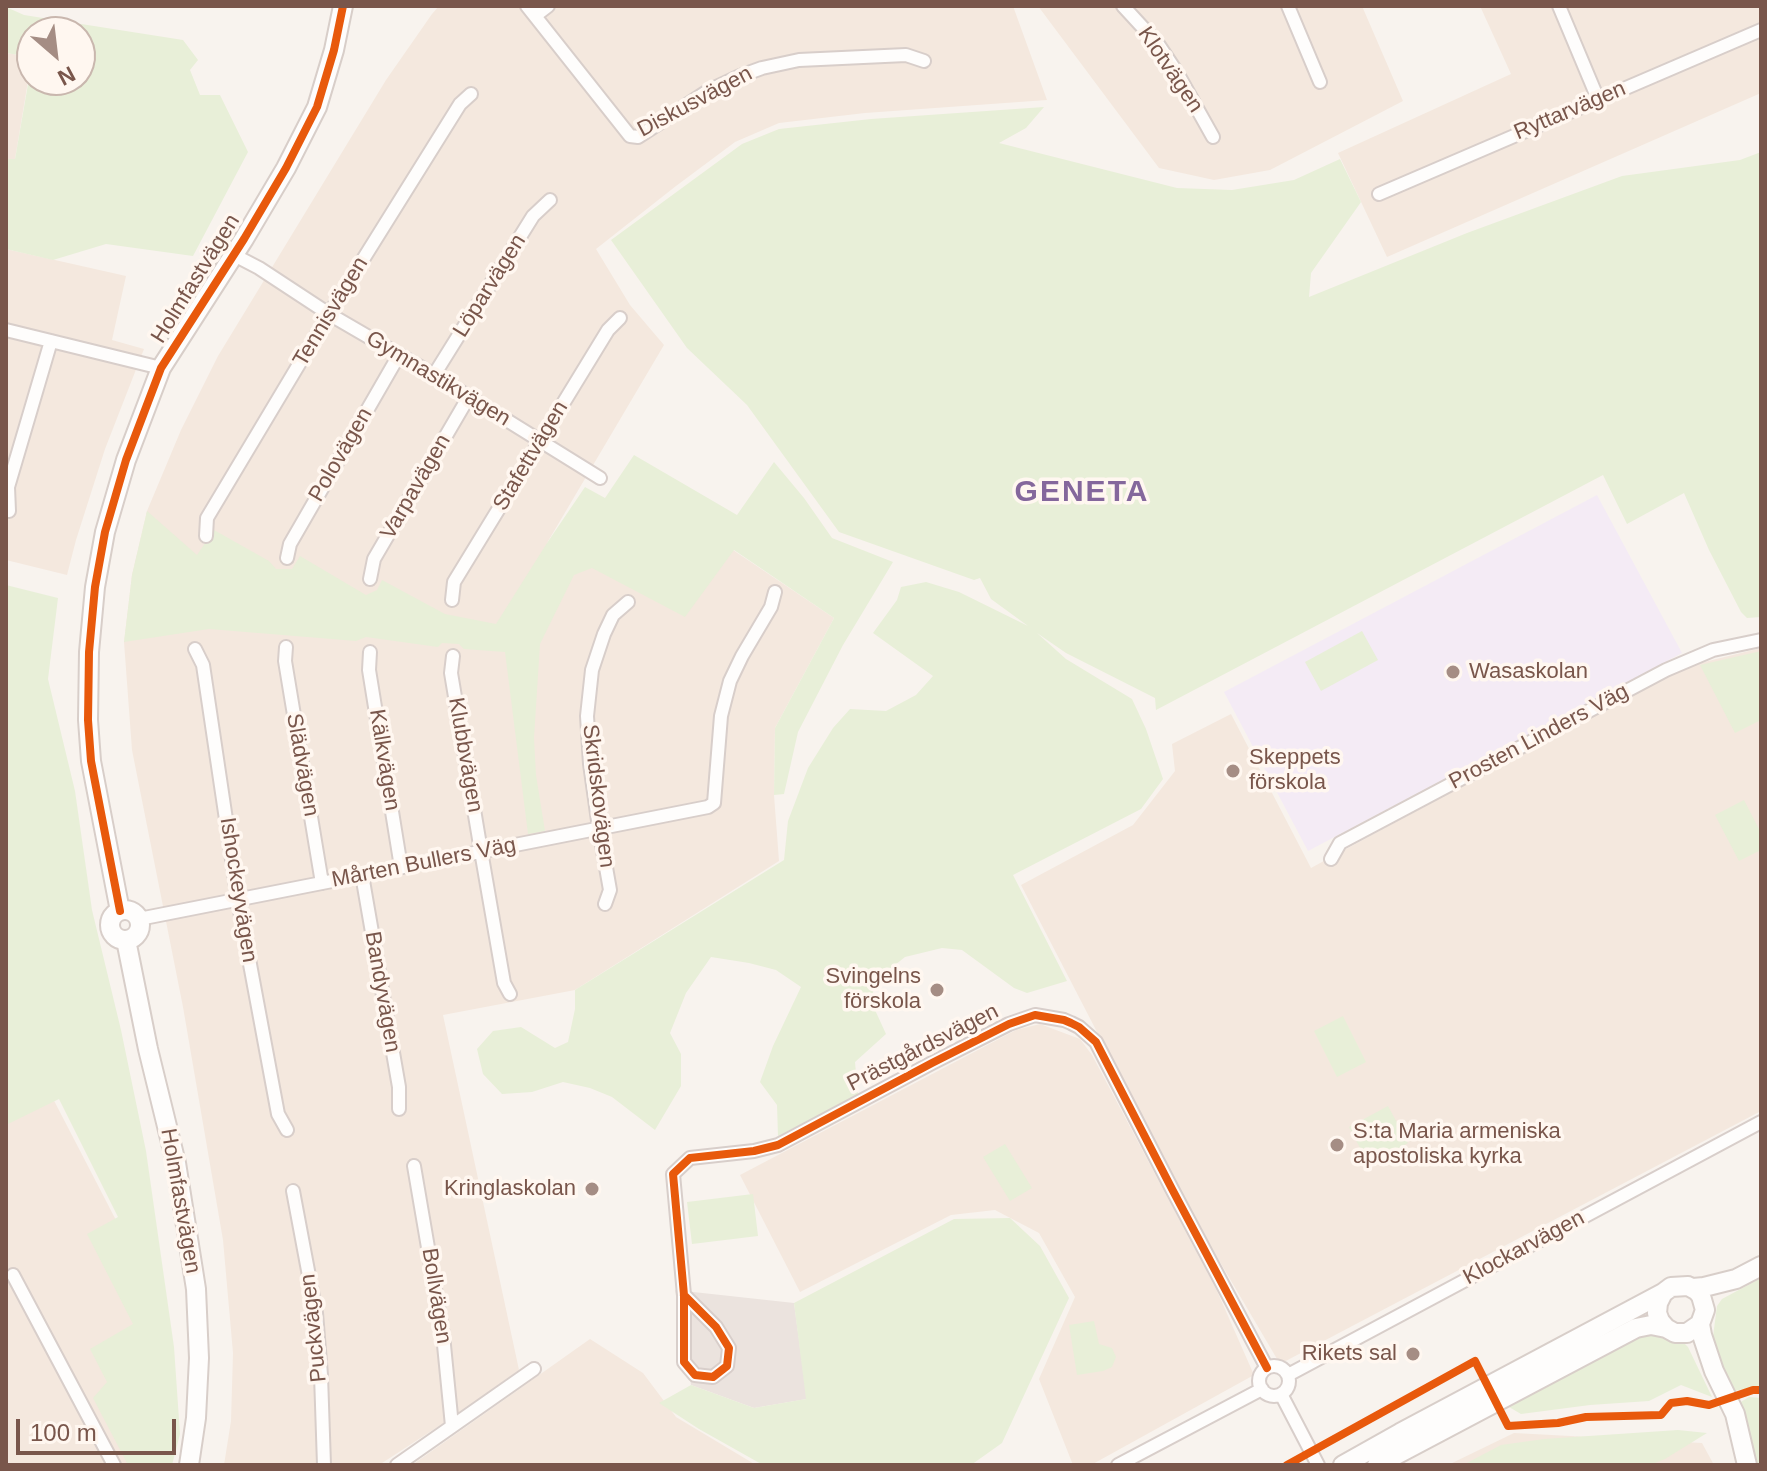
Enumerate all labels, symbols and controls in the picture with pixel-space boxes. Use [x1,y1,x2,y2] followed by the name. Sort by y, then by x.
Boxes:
[16,16,96,96] north arrow
[1132,22,1208,118] street label: Klotvägen
[54,61,79,91] text: N
[633,61,757,143] street label: Diskusvägen
[1510,76,1630,146] street label: Ryttarvägen
[146,210,246,348] street label: Holmfastvägen
[448,230,532,342] street label: Löparvägen
[288,252,374,372] street label: Tennisvägen
[361,325,515,433] street label: Gymnastikvägen
[488,396,574,516] street label: Stafettvägen
[304,403,378,507] street label: Polovägen
[375,430,457,544] street label: Varpavägen
[1015,475,1149,511] district label: GENETA
[1469,659,1588,685] place label: Wasaskolan
[1444,663,1462,681] marker: Wasaskolan
[1445,679,1633,795] street label: Prosten Linders Väg
[442,695,488,815] street label: Klubbvägen
[363,707,405,813] street label: Kälkvägen
[280,712,324,818] street label: Slädvägen
[576,723,620,869] street label: Skridskovägen
[1249,745,1341,796] place label: Skeppets förskola
[1224,762,1242,780] marker: Skeppets förskola
[213,815,263,965] street label: Ishockeyvägen
[330,832,518,894] street label: Mårten Bullers Väg
[358,929,406,1055] street label: Bandyvägen
[826,964,921,1016] place label: Svingelns förskola
[928,981,946,999] marker: Svingelns förskola
[843,998,1003,1098] street label: Prästgårdsvägen
[1353,1119,1561,1170] place label: S:ta Maria armeniska apostoliska kyrka
[154,1126,206,1276] street label: Holmfastvägen
[1328,1136,1346,1154] marker: S:ta Maria armeniska apostoliska kyrka
[444,1176,576,1202] place label: Kringlaskolan
[583,1180,601,1198] marker: Kringlaskolan
[1459,1205,1589,1291] street label: Klockarvägen
[415,1246,457,1346] street label: Bollvägen
[295,1272,333,1384] street label: Puckvägen
[1302,1341,1397,1367] place label: Rikets sal
[1404,1345,1422,1363] marker: Rikets sal
[20,1403,180,1453] scale bar
[30,1419,97,1446] text: 100 m

